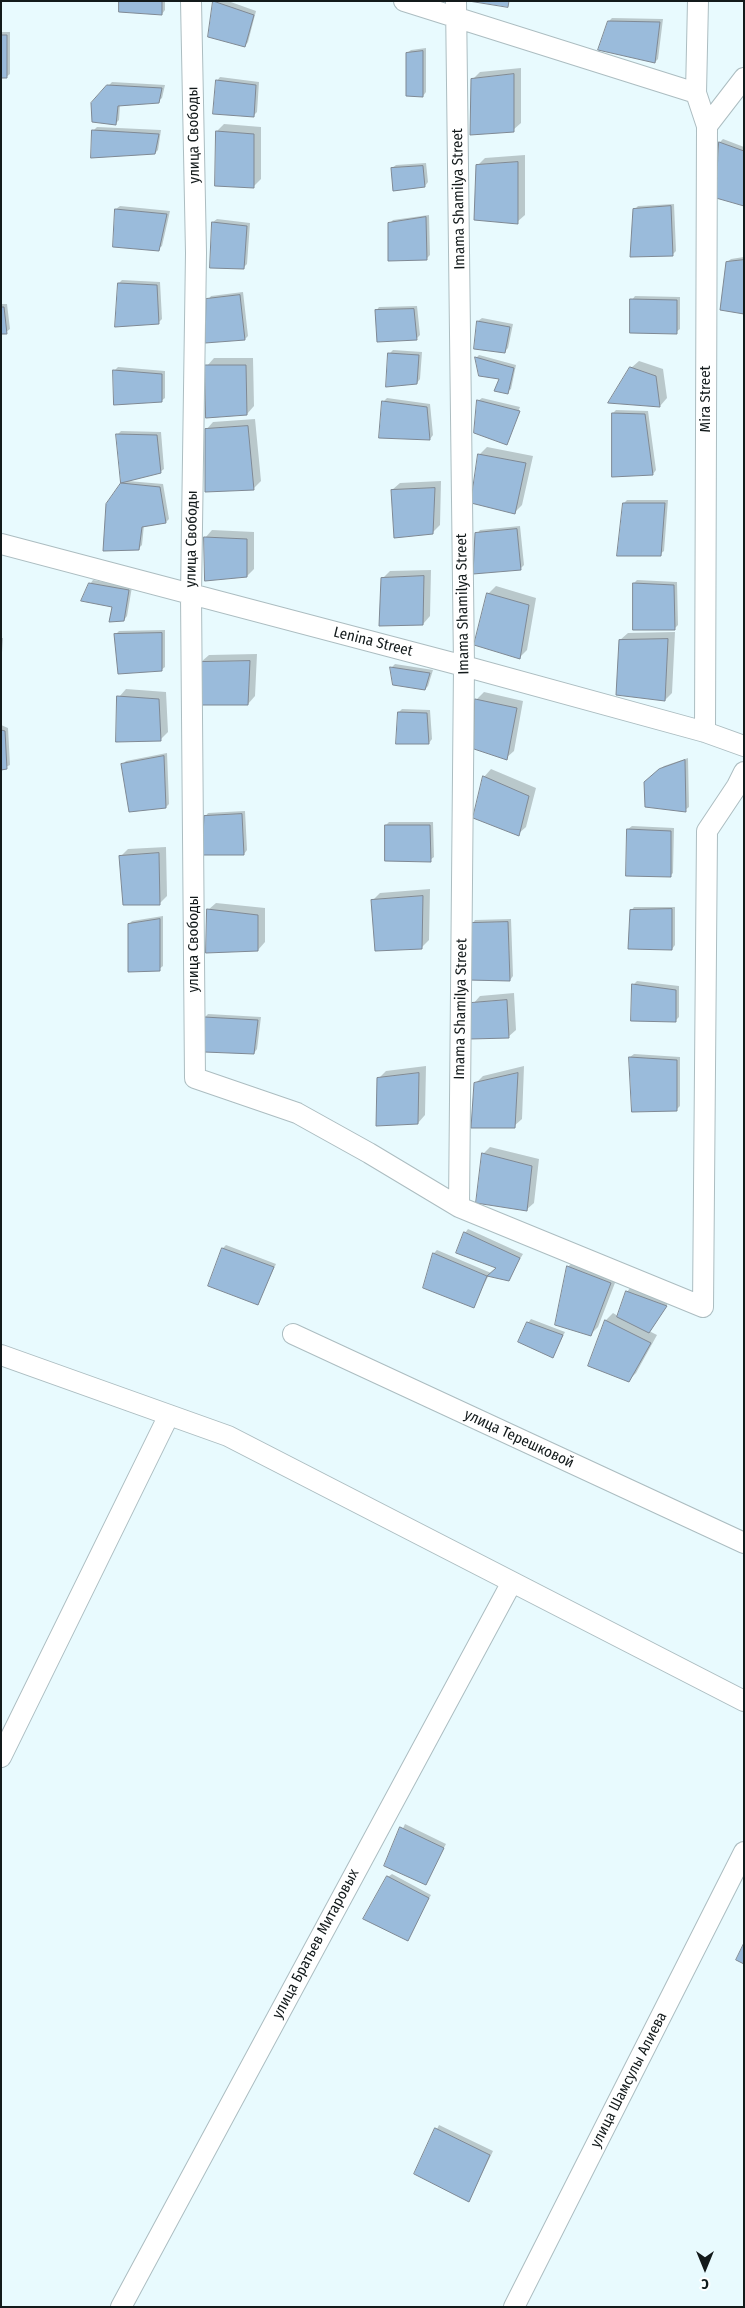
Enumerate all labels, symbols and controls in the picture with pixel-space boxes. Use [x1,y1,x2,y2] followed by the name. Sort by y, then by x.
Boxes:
[184,86,204,184] street label: улица Свободы
[449,128,469,270] street label: Imama Shamilya Street
[697,366,715,432] street label: Mira Street
[182,490,202,588] street label: улица Свободы
[453,533,473,675] street label: Imama Shamilya Street
[331,623,415,661] street label: Lenina Street
[185,896,203,992] street label: улица Свободы
[451,938,471,1080] street label: Imama Shamilya Street
[461,1406,577,1472] street label: улица Терешковой
[269,1866,363,2022] street label: улица Братьев Митаровых
[587,2009,671,2151] street label: улица Шамсулы Алиева
[680,2243,730,2293] north arrow
[701,2275,709,2292] text: С

